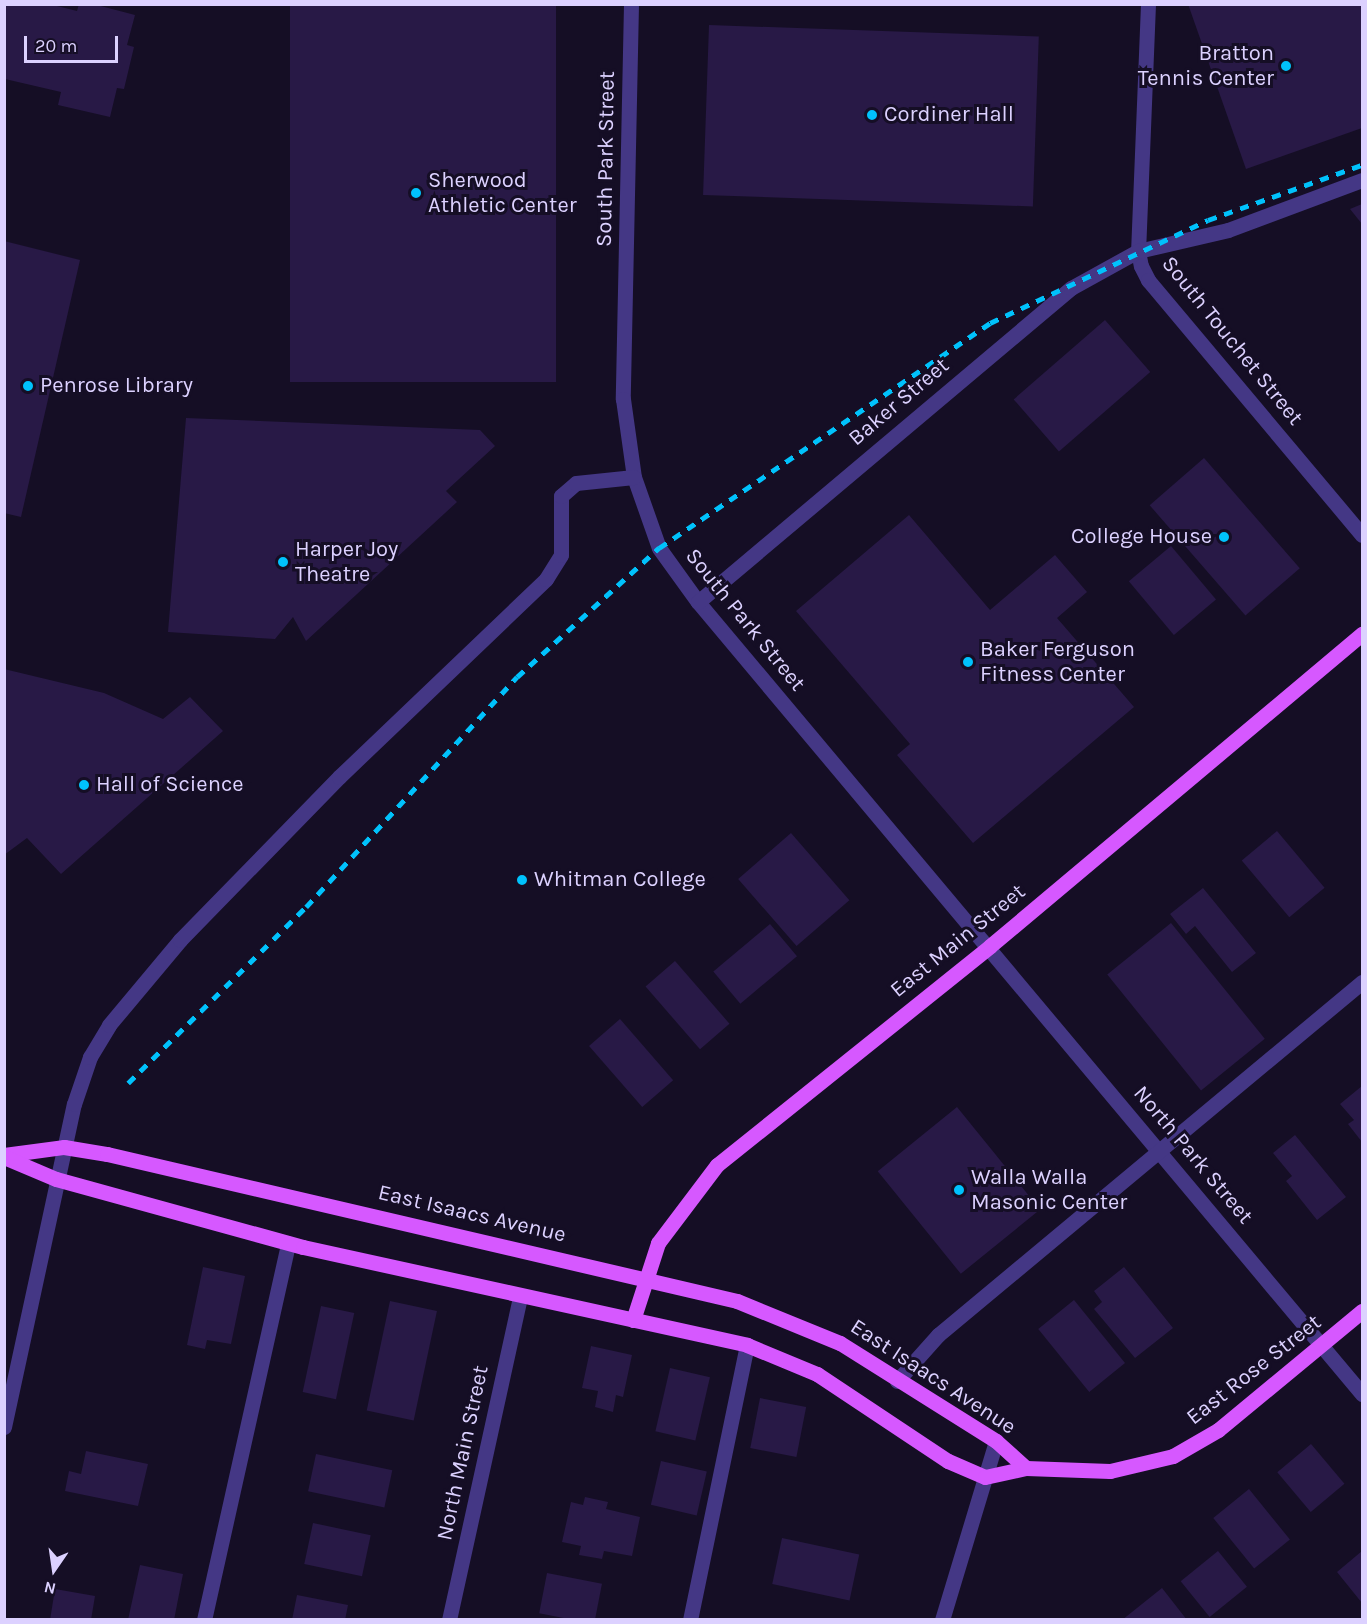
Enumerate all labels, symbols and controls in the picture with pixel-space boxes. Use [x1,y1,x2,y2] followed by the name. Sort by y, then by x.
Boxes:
[27,24,122,62] scale bar
[35,35,77,57] text: 20 m
[1138,40,1274,92] place label: Bratton Tennis Center
[1279,59,1293,73] marker: Bratton Tennis Center
[591,71,621,247] street label: South Park Street
[884,102,1014,128] place label: Cordiner Hall
[865,108,879,122] marker: Cordiner Hall
[428,167,577,218] place label: Sherwood Athletic Center
[409,186,423,200] marker: Sherwood Athletic Center
[1156,251,1308,431] street label: South Touchet Street
[843,352,955,452] street label: Baker Street
[40,373,193,399] place label: Penrose Library
[21,379,35,393] marker: Penrose Library
[1071,524,1212,550] place label: College House
[1217,530,1231,544] marker: College House
[295,536,398,588] place label: Harper Joy Theatre
[679,543,811,697] street label: South Park Street
[276,555,290,569] marker: Harper Joy Theatre
[980,636,1135,688] place label: Baker Ferguson Fitness Center
[961,655,975,669] marker: Baker Ferguson Fitness Center
[96,772,244,798] place label: Hall of Science
[77,778,91,792] marker: Hall of Science
[534,867,706,893] place label: Whitman College
[515,873,529,887] marker: Whitman College
[885,879,1031,1003] street label: East Main Street
[1128,1081,1258,1229] street label: North Park Street
[971,1164,1127,1216] place label: Walla Walla Masonic Center
[375,1180,569,1248] street label: East Isaacs Avenue
[952,1183,966,1197] marker: Walla Walla Masonic Center
[1181,1309,1327,1431] street label: East Rose Street
[845,1314,1021,1440] street label: East Isaacs Avenue
[432,1363,494,1543] street label: North Main Street
[24,1540,84,1600] north arrow
[42,1577,58,1599] text: N

